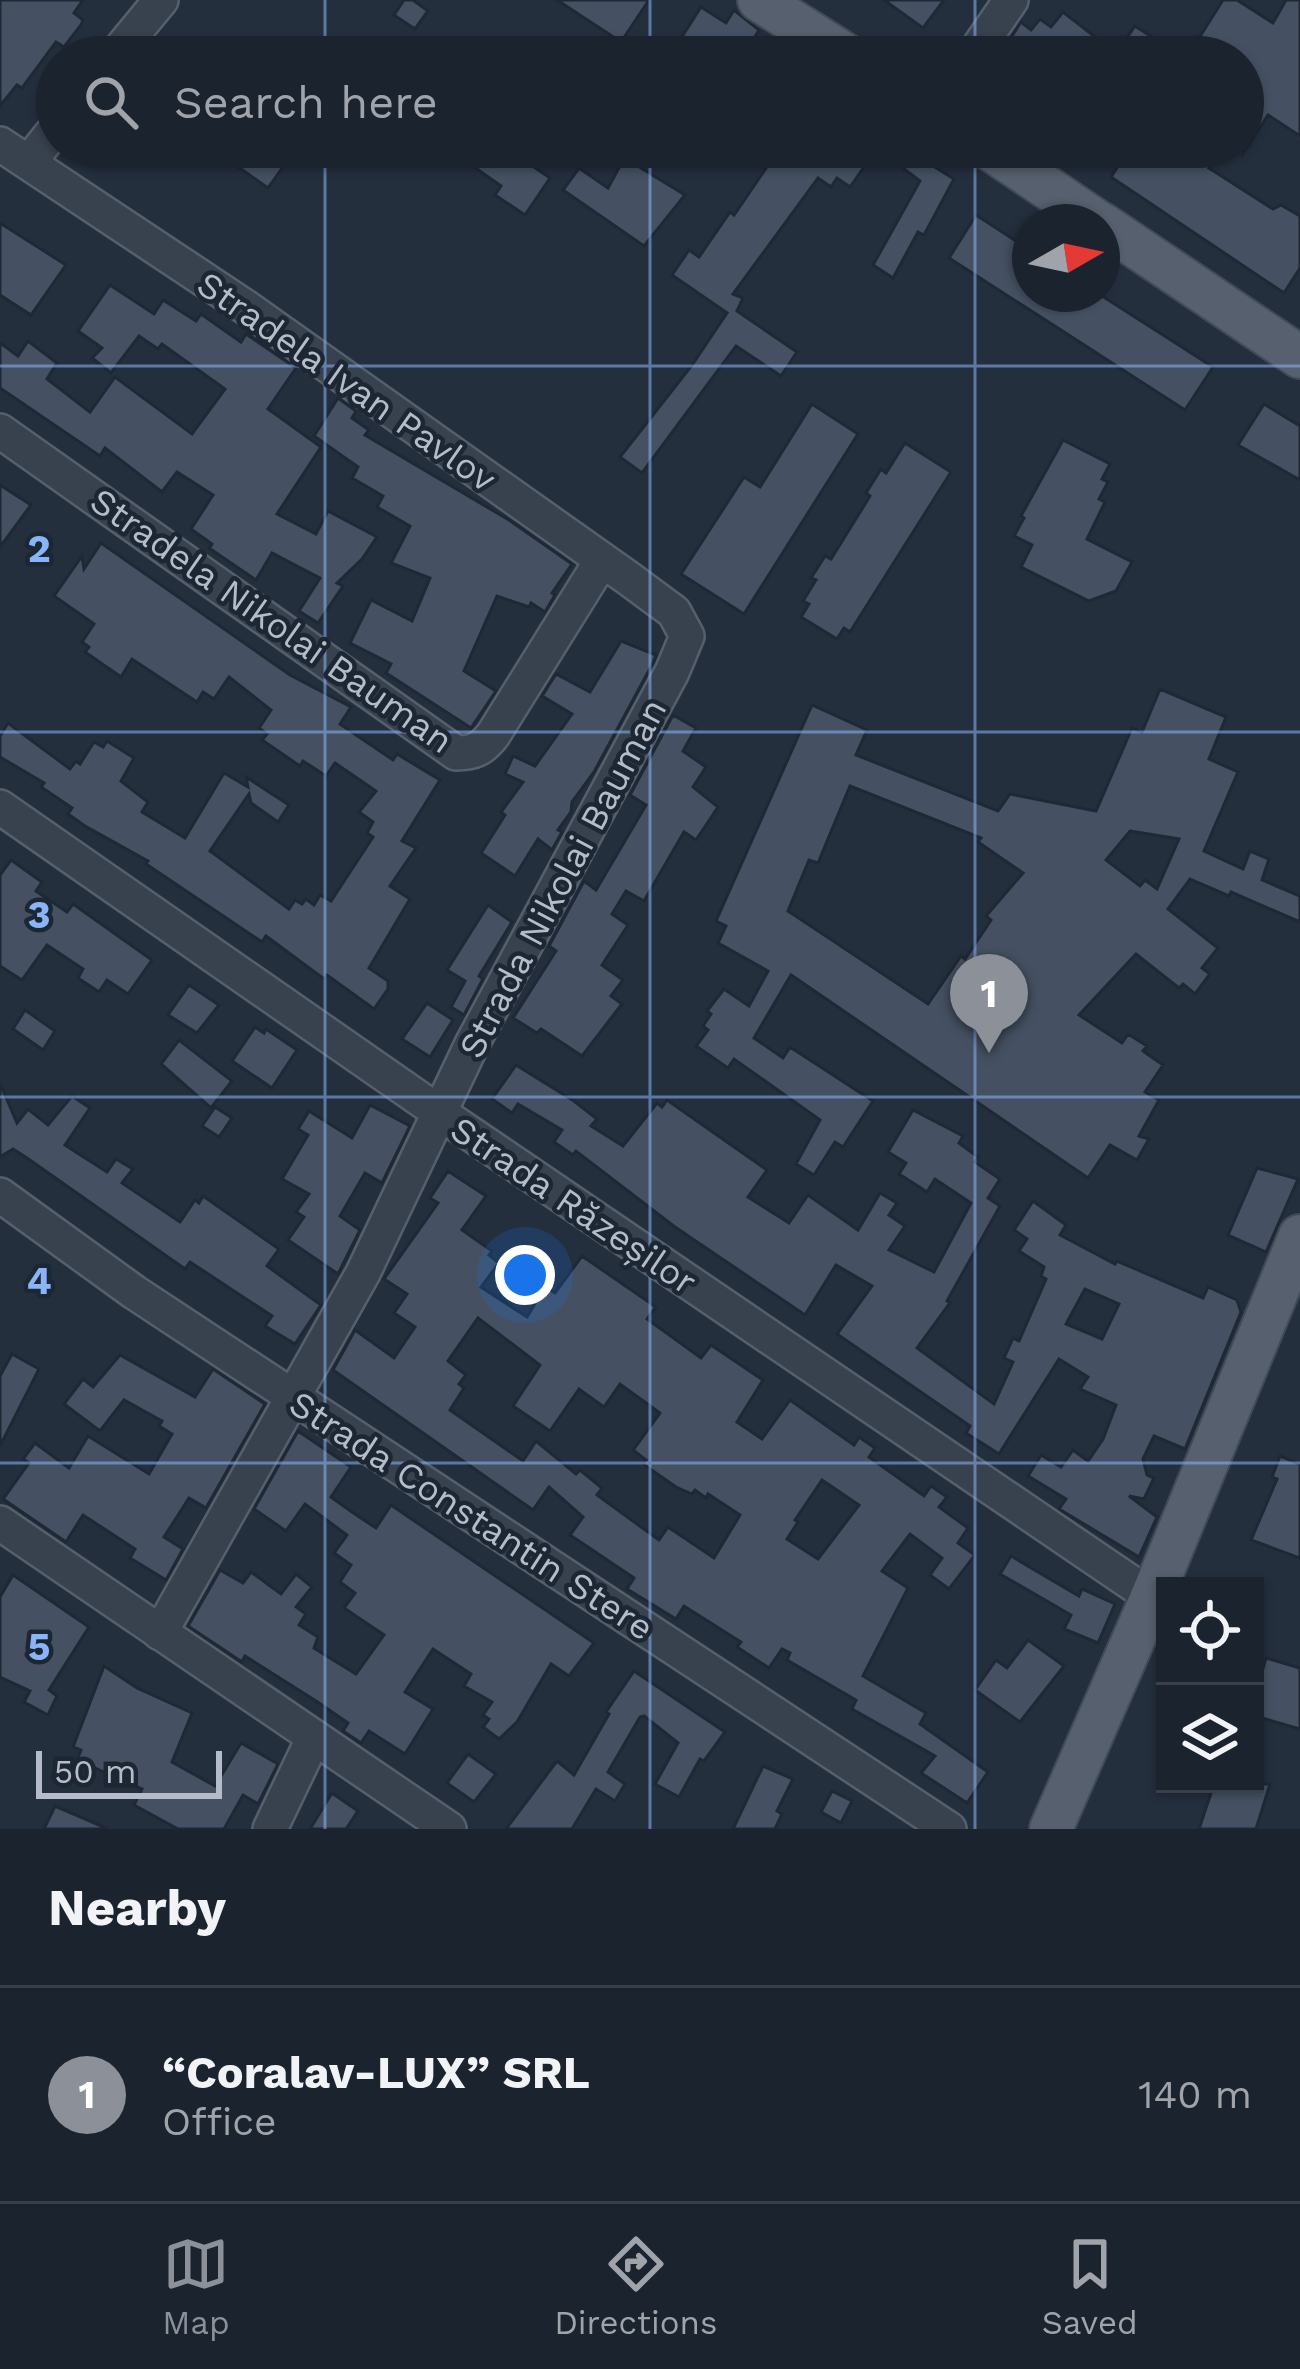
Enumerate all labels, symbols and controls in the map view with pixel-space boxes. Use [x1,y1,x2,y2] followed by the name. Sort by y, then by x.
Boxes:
[36,36,1264,168] search box
[78,69,144,135] icon: search
[174,76,438,129] text: Search here
[1012,204,1120,312] north arrow
[189,263,504,501] street label: Stradela Ivan Pavlov
[82,480,461,762] street label: Stradela Nikolai Bauman
[27,526,51,571] text: 2
[450,692,676,1065] street label: Strada Nikolai Bauman
[27,892,51,937] text: 3
[950,954,1028,1053] pin: 1
[443,1108,704,1303] street label: Strada Răzeșilor
[495,1245,555,1305] your location
[26,1258,52,1303] text: 4
[282,1382,661,1649] street label: Strada Constantin Stere
[1156,1577,1264,1793] map controls
[1156,1577,1264,1685] button: locate
[28,1624,50,1669] text: 5
[1156,1685,1264,1793] button: layers
[36,1745,222,1798] scale bar
[54,1752,136,1791] text: 50 m
[48,1878,226,1937] text: Nearby
[162,2046,590,2099] text: “Coralav-LUX” SRL
[79,2072,95,2117] text: 1
[1138,2072,1252,2117] text: 140 m
[162,2099,277,2144] text: Office
[162,2231,230,2342] tab: Map
[554,2231,717,2342] tab: Directions
[1042,2231,1138,2342] tab: Saved

